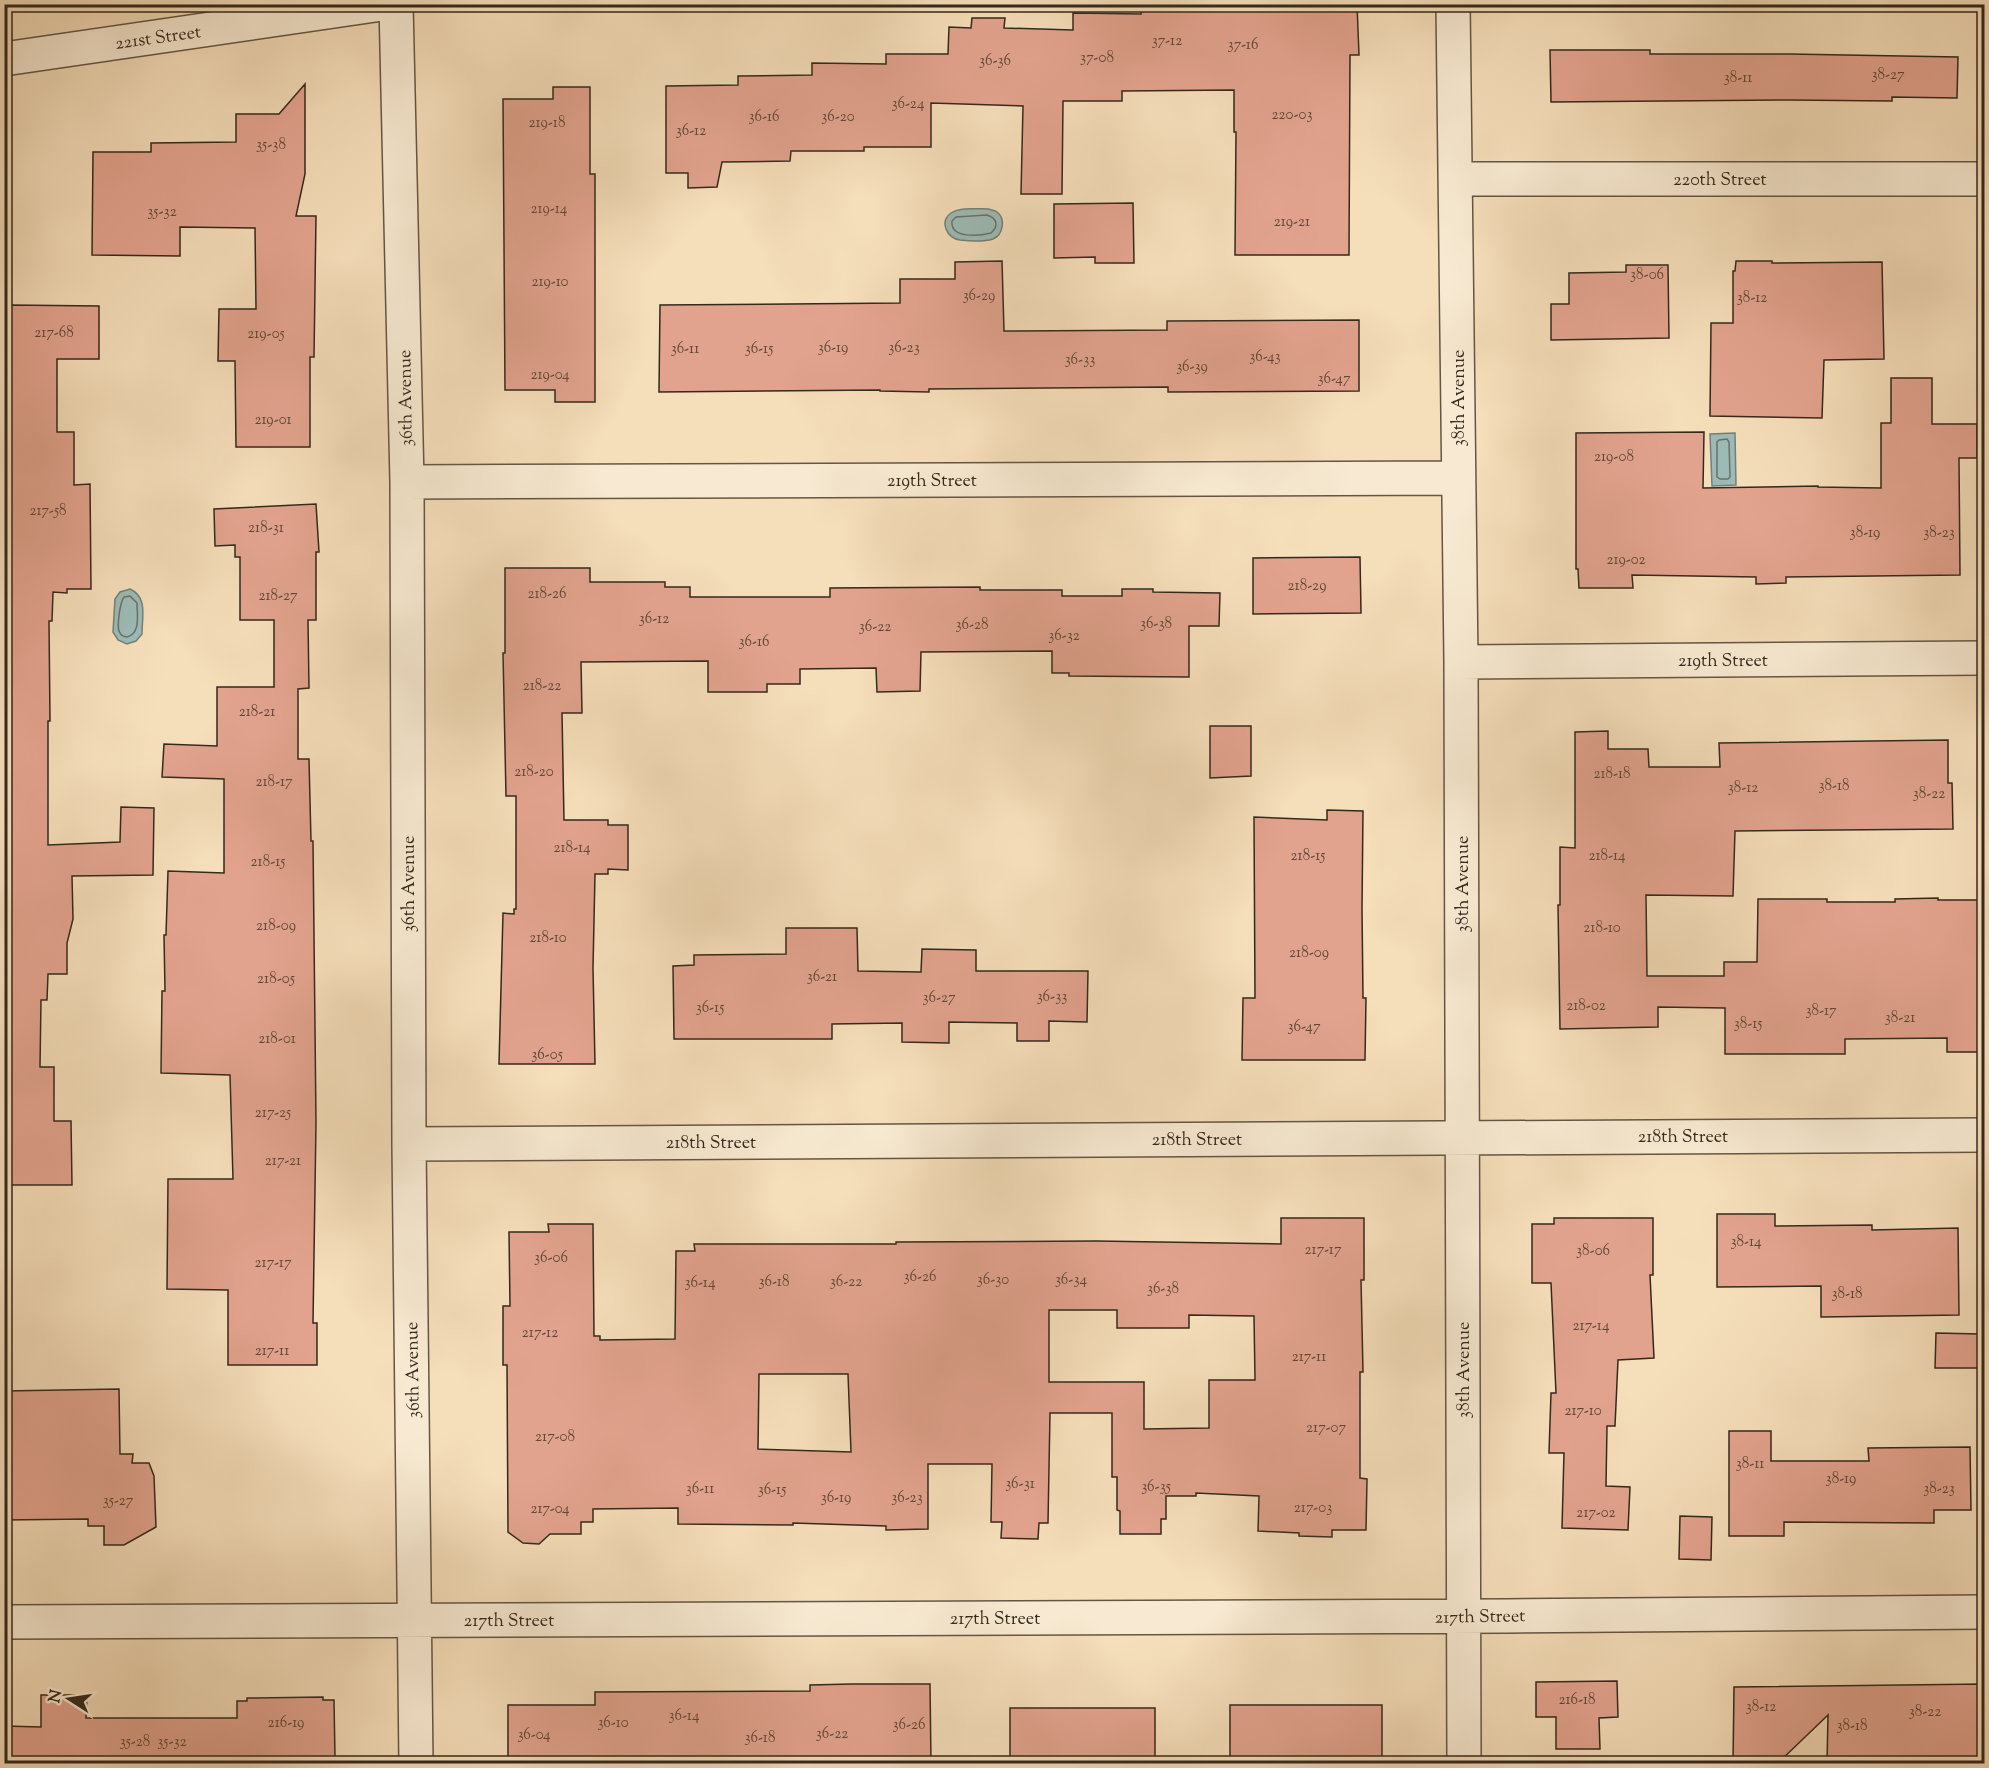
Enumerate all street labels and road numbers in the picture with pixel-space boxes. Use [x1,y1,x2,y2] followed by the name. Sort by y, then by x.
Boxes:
[114,20,203,58] street label: 221st Street
[1673,168,1767,194] street label: 220th Street
[393,349,421,447] street label: 36th Avenue
[1447,350,1473,446] street label: 38th Avenue
[887,469,977,495] street label: 219th Street
[1678,649,1768,675] street label: 219th Street
[397,836,423,932] street label: 36th Avenue
[1451,836,1477,932] street label: 38th Avenue
[1638,1125,1728,1151] street label: 218th Street
[1152,1128,1242,1154] street label: 218th Street
[666,1131,756,1157] street label: 218th Street
[400,1321,428,1419] street label: 36th Avenue
[1452,1322,1478,1418] street label: 38th Avenue
[1435,1604,1526,1632] street label: 217th Street
[950,1607,1040,1633] street label: 217th Street
[464,1609,554,1635] street label: 217th Street

